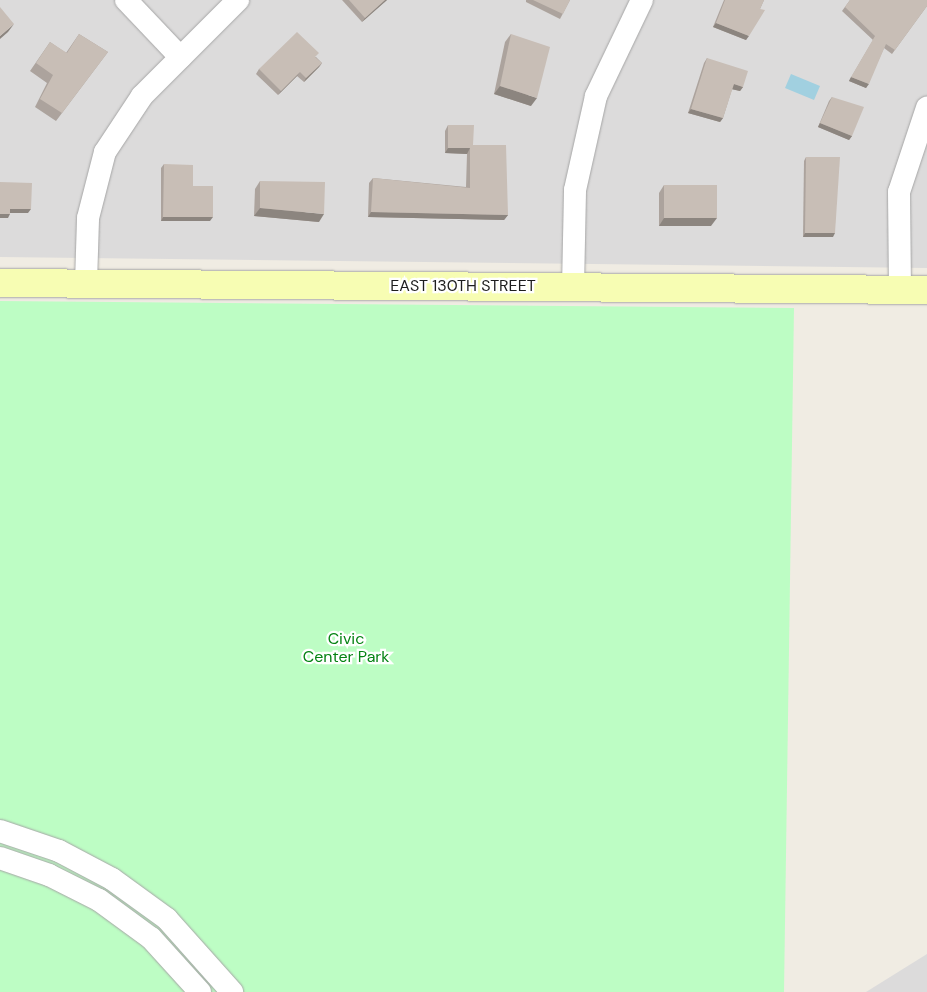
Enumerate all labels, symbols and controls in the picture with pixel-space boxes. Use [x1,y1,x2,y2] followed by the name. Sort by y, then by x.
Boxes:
[390,276,536,296] street label: EAST 130TH STREET
[303,629,389,667] park label: Civic Center Park

